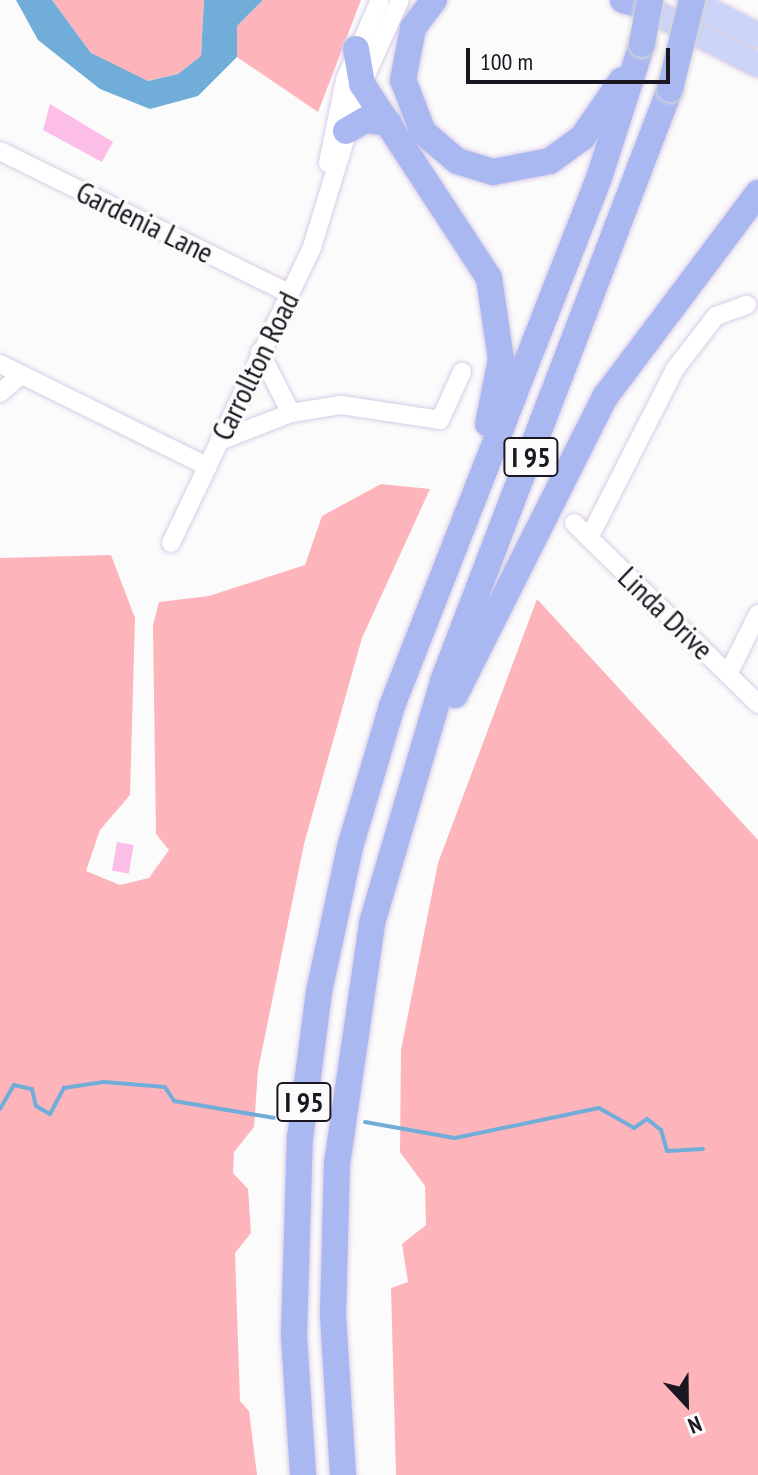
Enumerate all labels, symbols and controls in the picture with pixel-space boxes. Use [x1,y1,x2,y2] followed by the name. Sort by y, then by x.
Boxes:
[470,32,674,82] scale bar
[480,46,533,77] text: 100 m
[71,173,219,271] street label: Gardenia Lane
[204,286,306,446] street label: Carrollton Road
[503,433,559,481] road number: I 95
[611,559,721,667] street label: Linda Drive
[276,1078,332,1126] road number: I 95
[646,1363,726,1443] north arrow
[684,1410,706,1440] text: N

